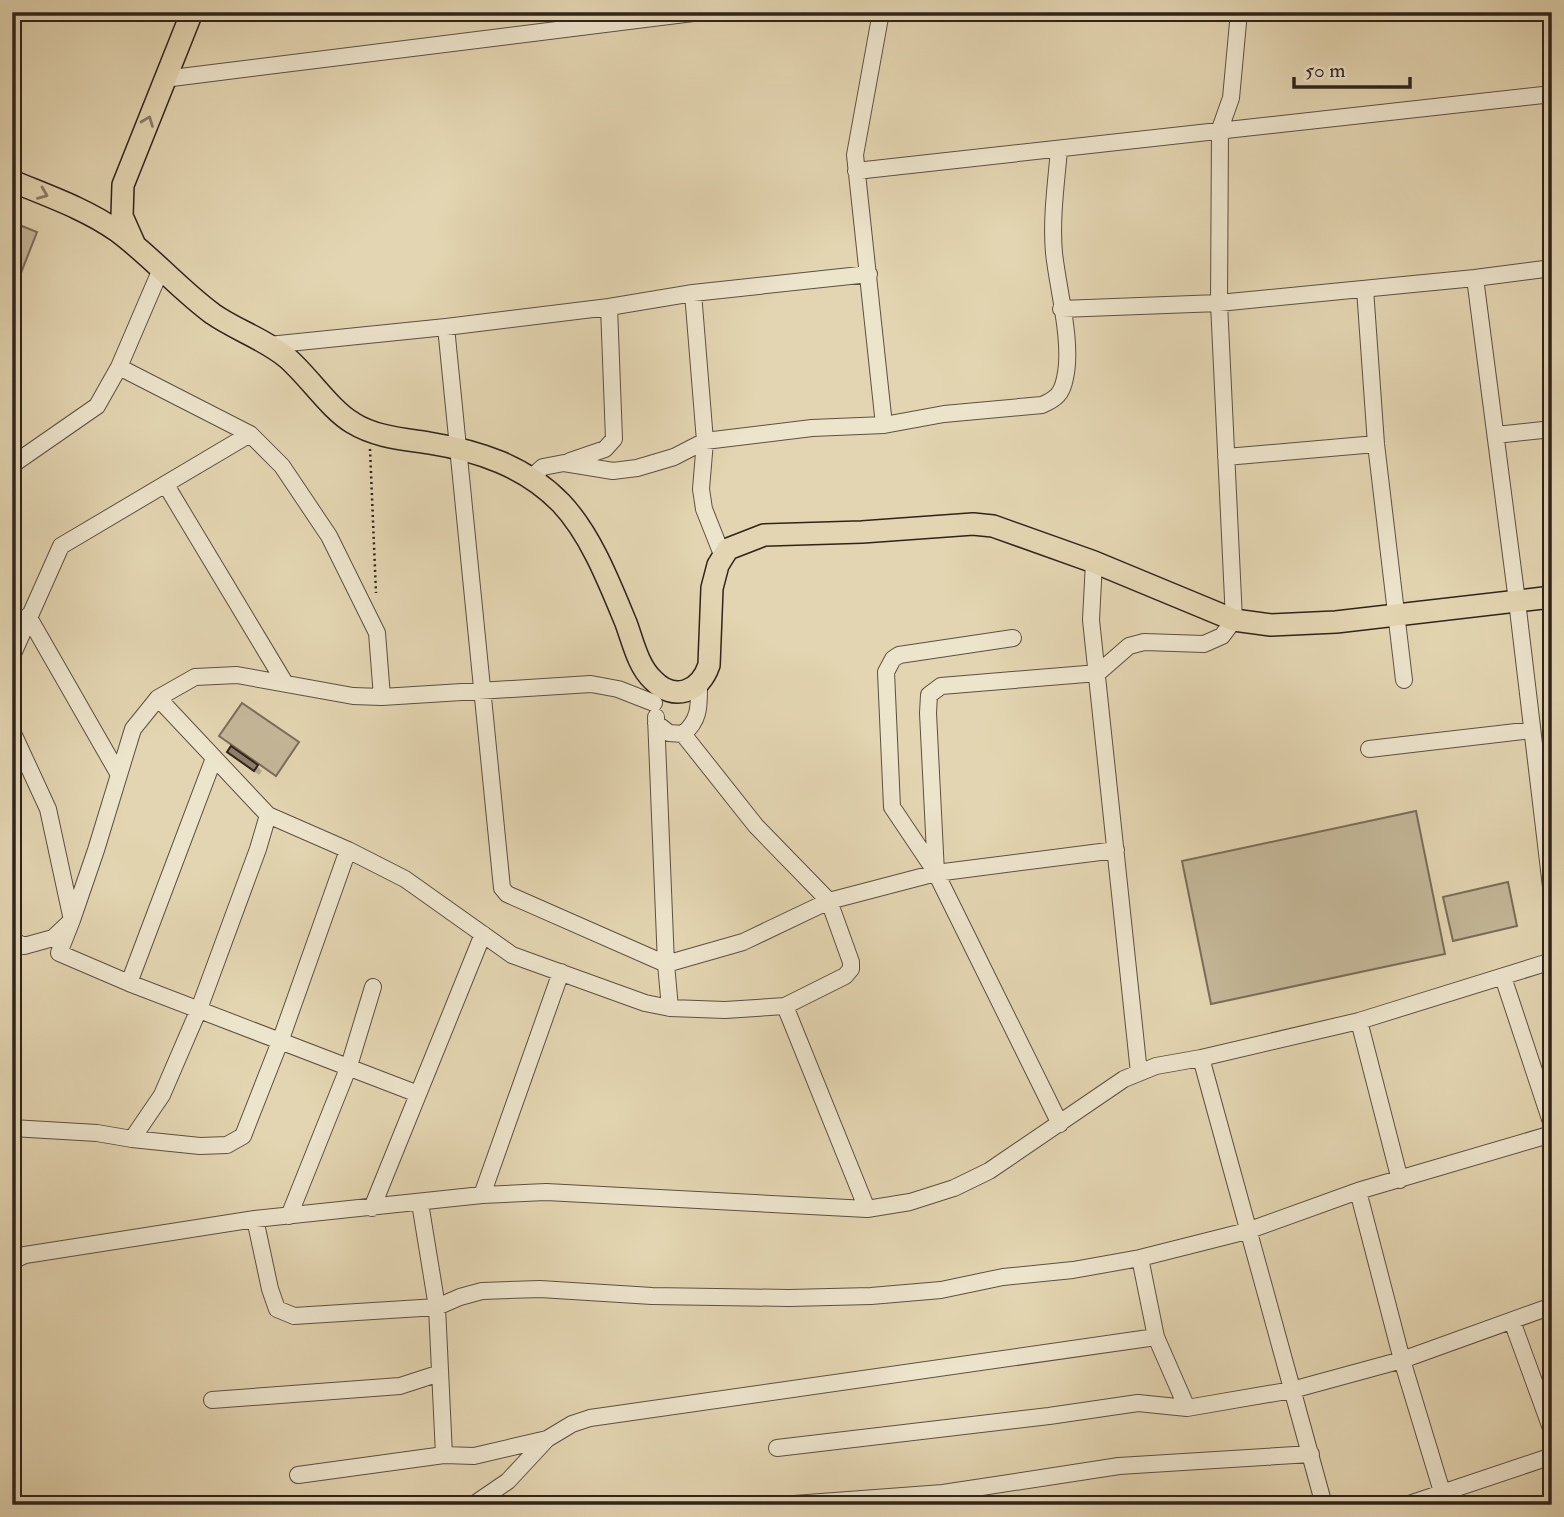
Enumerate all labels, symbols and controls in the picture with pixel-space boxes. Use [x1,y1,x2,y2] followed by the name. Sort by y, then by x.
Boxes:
[1294,46,1410,90] scale bar
[1305,57,1346,84] text: 50 m
[140,116,154,128] one-way arrow
[37,186,49,200] one-way arrow

